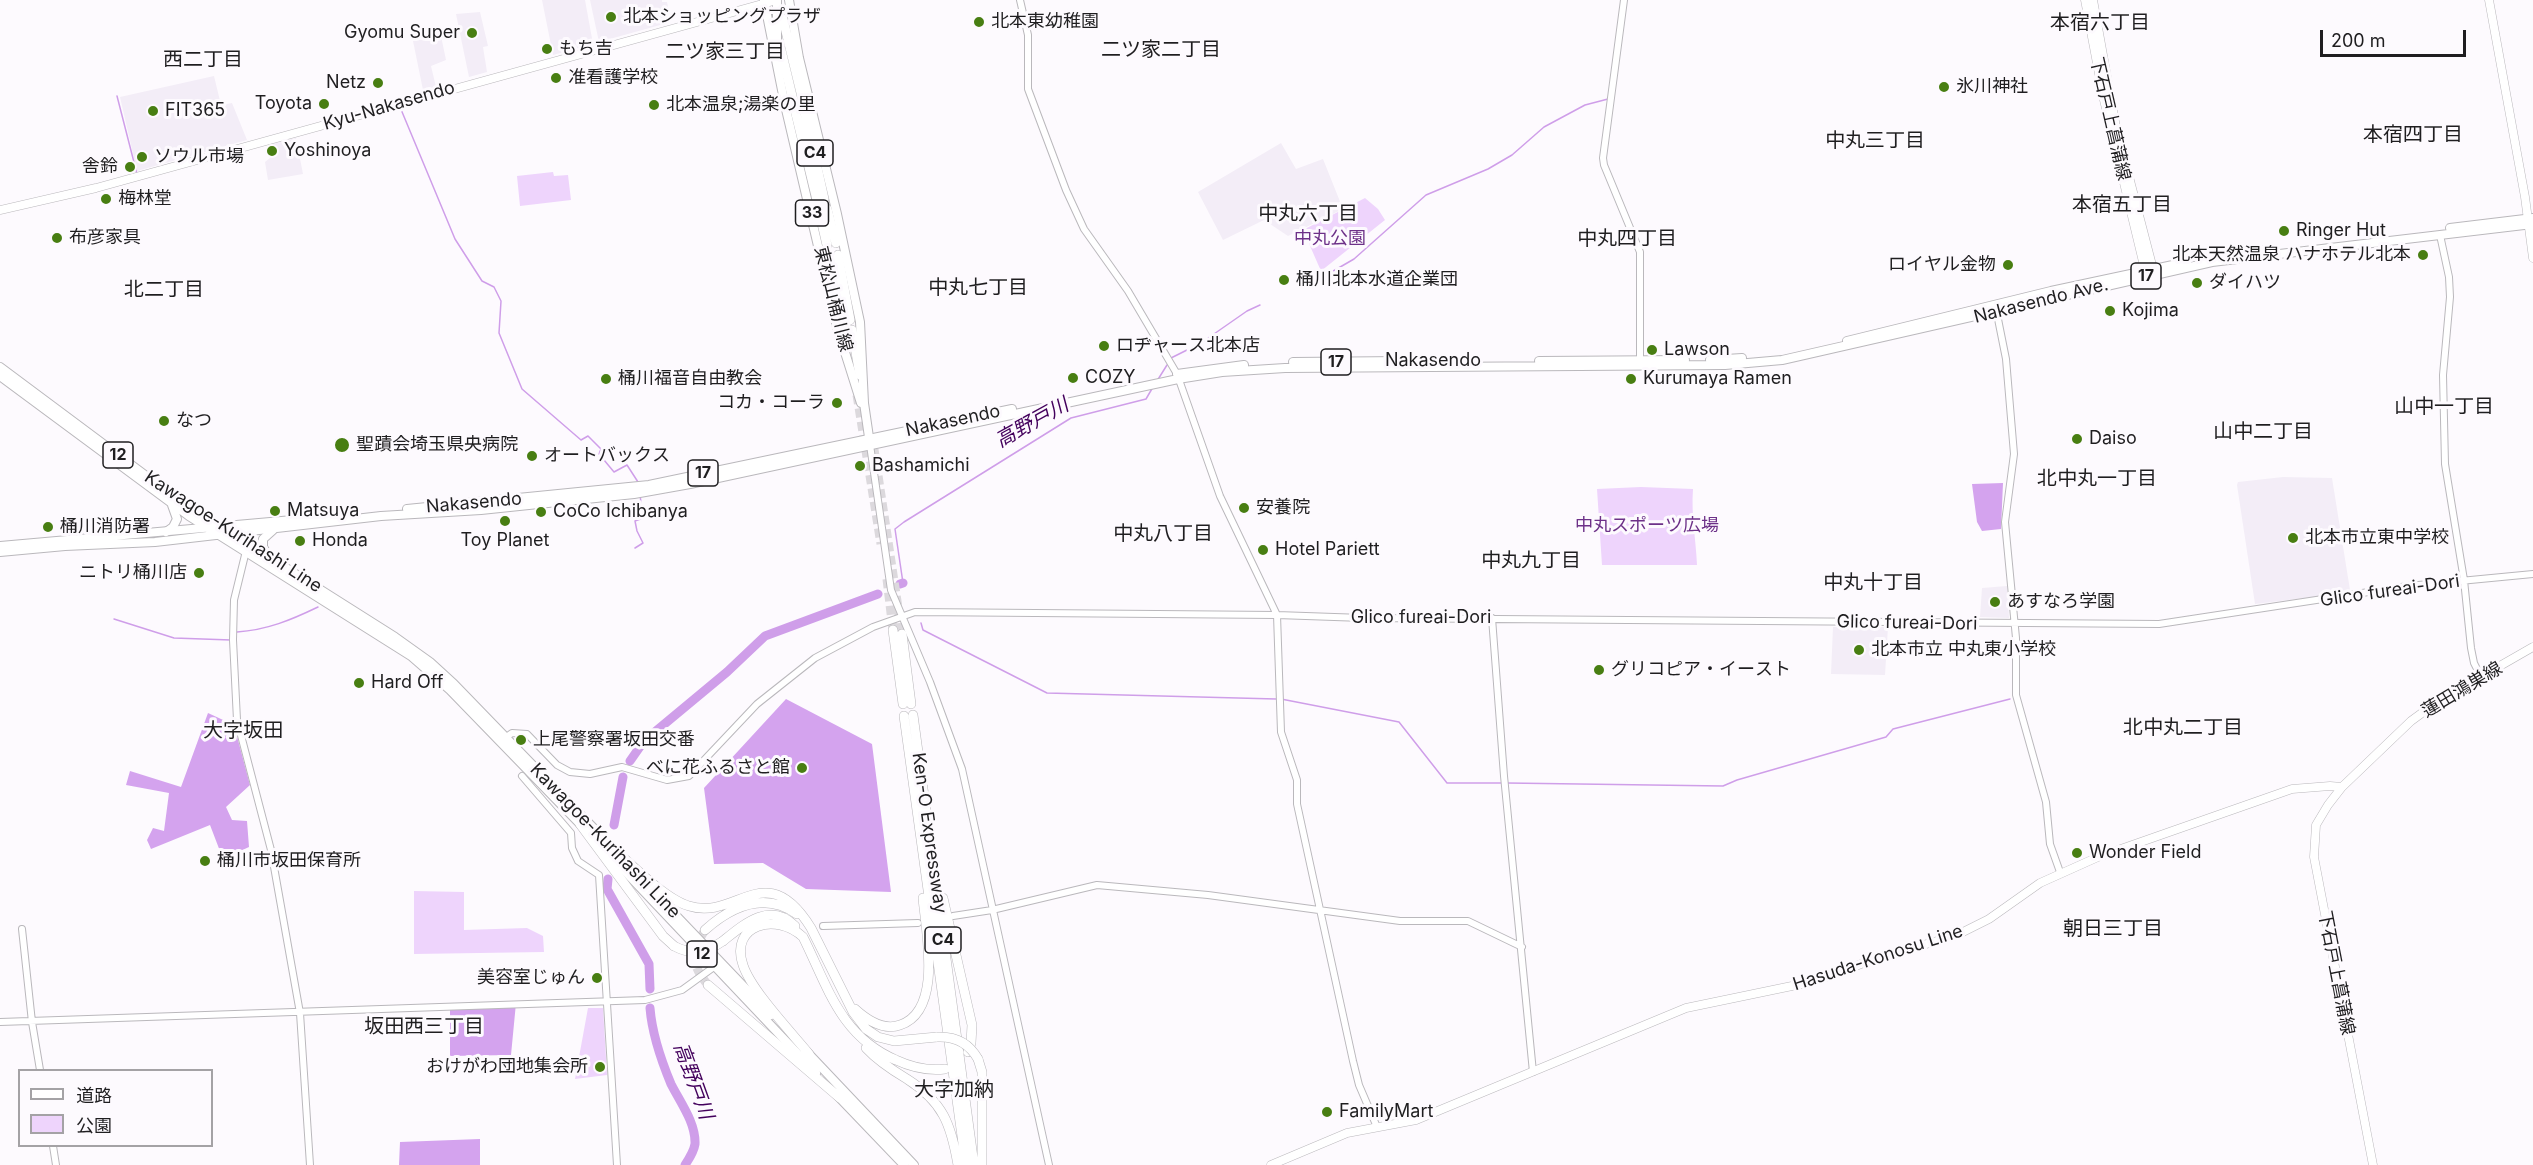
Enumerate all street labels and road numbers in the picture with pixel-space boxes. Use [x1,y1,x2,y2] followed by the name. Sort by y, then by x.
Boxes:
[2085,55,2135,183] street label: 下石戸上菖蒲線
[321,77,457,135] street label: Kyu-Nakasendo
[797,140,833,166] road number: C4
[796,200,828,226] road number: 33
[809,244,857,354] street label: 東松山桶川線
[2131,263,2161,289] road number: 17
[1972,274,2110,328] street label: Nakasendo Ave.
[1321,349,1351,375] road number: 17
[1385,350,1481,372] street label: Nakasendo
[904,400,1002,442] street label: Nakasendo
[103,442,133,468] road number: 12
[688,460,718,486] road number: 17
[140,467,326,597] street label: Kawagoe-Kurihashi Line
[425,488,523,518] street label: Nakasendo
[2319,571,2461,611] street label: Glico fureai-Dori
[1351,607,1491,629] street label: Glico fureai-Dori
[1836,611,1978,635] street label: Glico fureai-Dori
[2418,658,2506,722] street label: 蓮田鴻巣線
[907,751,951,915] street label: Ken-O Expressway
[525,759,685,923] street label: Kawagoe-Kurihashi Line
[2313,909,2359,1037] street label: 下石戸上菖蒲線
[1790,920,1966,996] street label: Hasuda-Konosu Line
[925,927,961,953] road number: C4
[687,941,717,967] road number: 12

